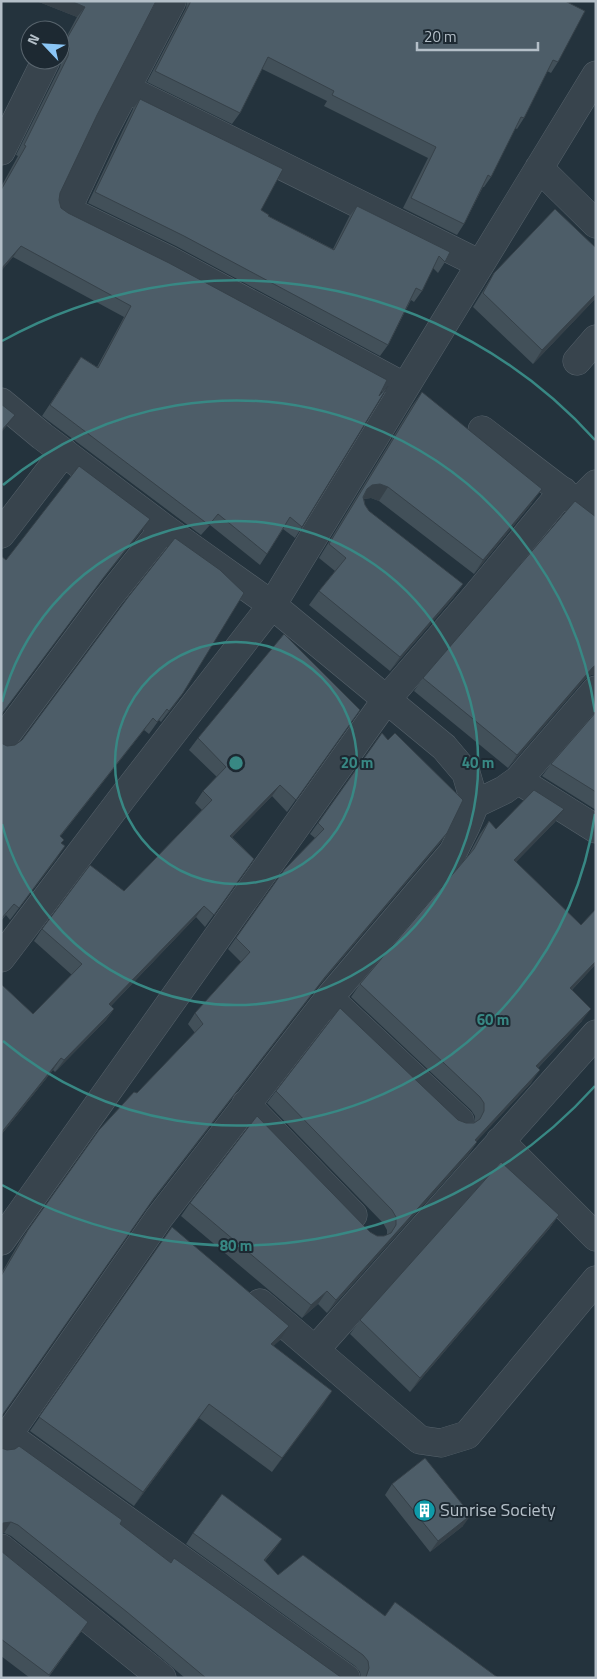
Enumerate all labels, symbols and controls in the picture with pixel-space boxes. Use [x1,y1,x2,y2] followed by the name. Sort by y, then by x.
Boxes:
[20,20,70,70] north arrow
[417,20,538,52] scale bar
[424,25,457,48] text: 20 m
[21,30,44,48] text: N
[341,751,373,774] text: 20 m
[462,751,494,774] text: 40 m
[227,754,245,772] centre of rings
[477,1008,509,1031] text: 60 m
[220,1234,252,1257] text: 80 m
[440,1496,556,1523] place label: Sunrise Society
[412,1498,436,1522] building icon: Sunrise Society

